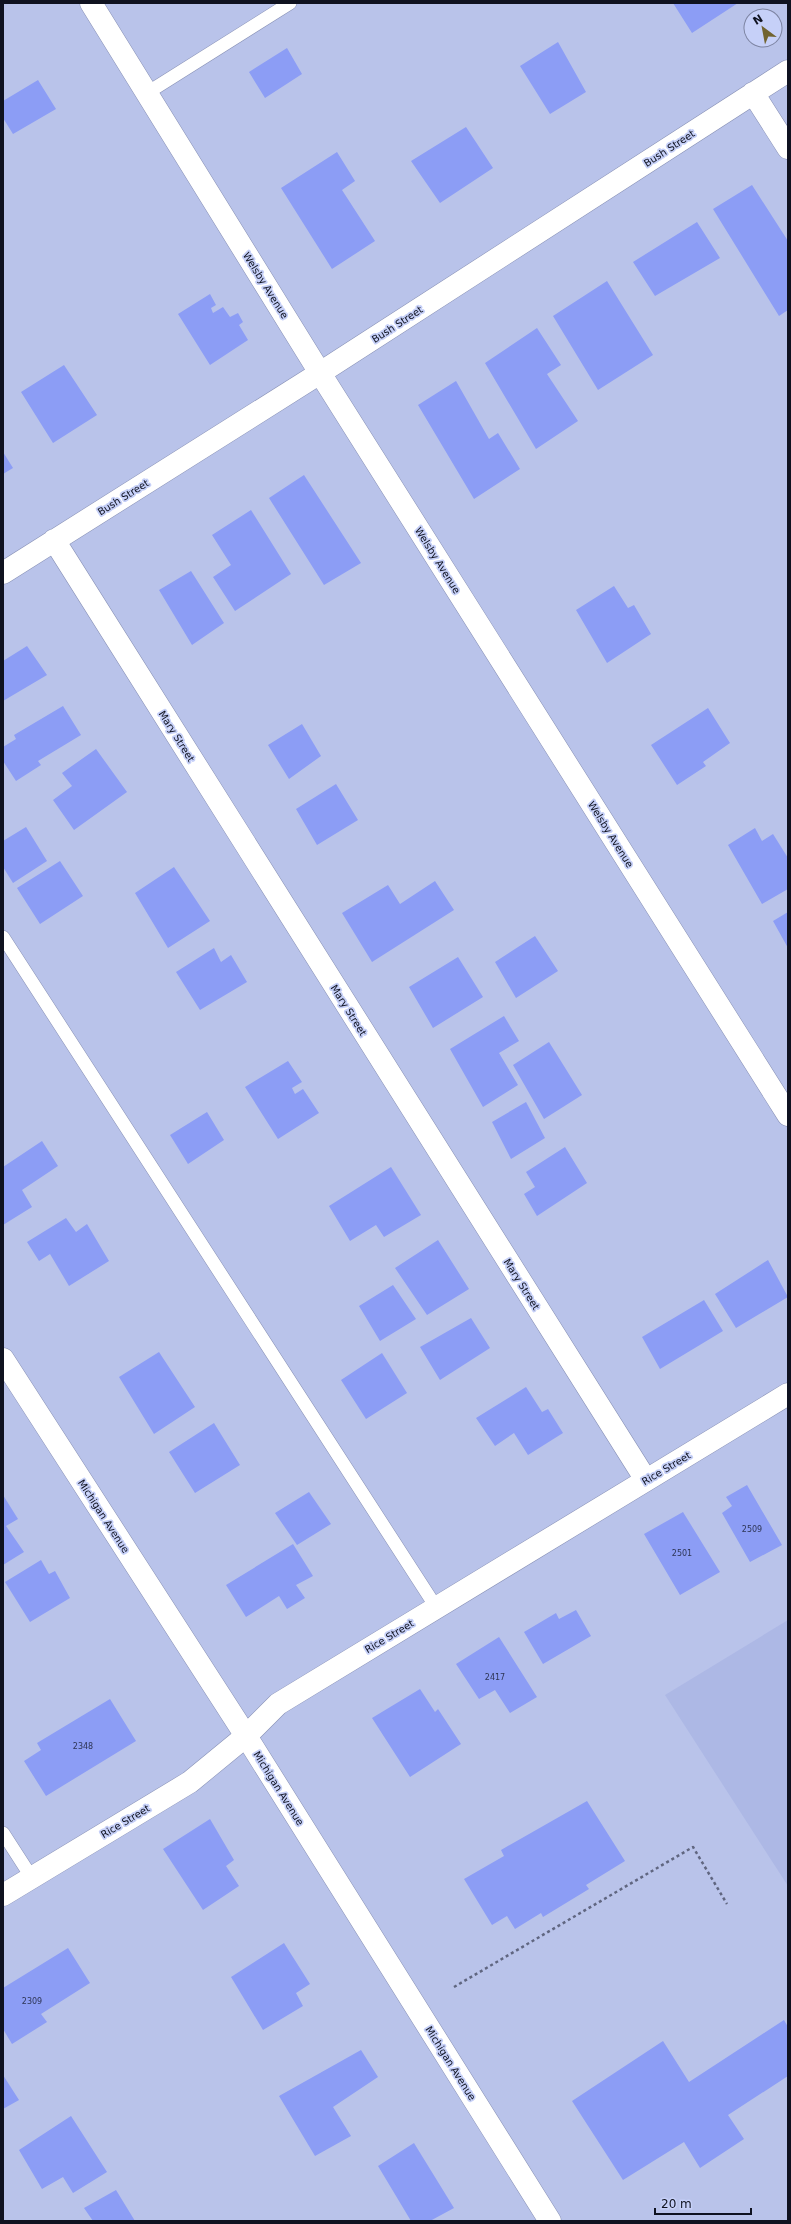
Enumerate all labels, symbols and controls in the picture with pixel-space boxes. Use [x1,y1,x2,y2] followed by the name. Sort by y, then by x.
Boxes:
[743,8,783,48] north arrow
[751,12,765,28] text: N
[642,128,697,169] street label: Bush Street
[241,250,290,320] street label: Welsby Avenue
[370,304,425,345] street label: Bush Street
[96,477,151,518] street label: Bush Street
[413,525,462,595] street label: Welsby Avenue
[156,709,197,764] street label: Mary Street
[586,799,635,869] street label: Welsby Avenue
[328,983,369,1038] street label: Mary Street
[501,1257,542,1312] street label: Mary Street
[640,1450,693,1487] street label: Rice Street
[76,1478,131,1555] street label: Michigan Avenue
[742,1525,762,1534] house number: 2509
[672,1549,692,1558] house number: 2501
[363,1618,416,1655] street label: Rice Street
[485,1673,505,1682] house number: 2417
[73,1742,93,1751] house number: 2348
[251,1749,306,1827] street label: Michigan Avenue
[99,1803,152,1840] street label: Rice Street
[22,1997,42,2006] house number: 2309
[423,2024,478,2102] street label: Michigan Avenue
[655,2190,751,2216] scale bar
[661,2197,692,2211] text: 20 m

